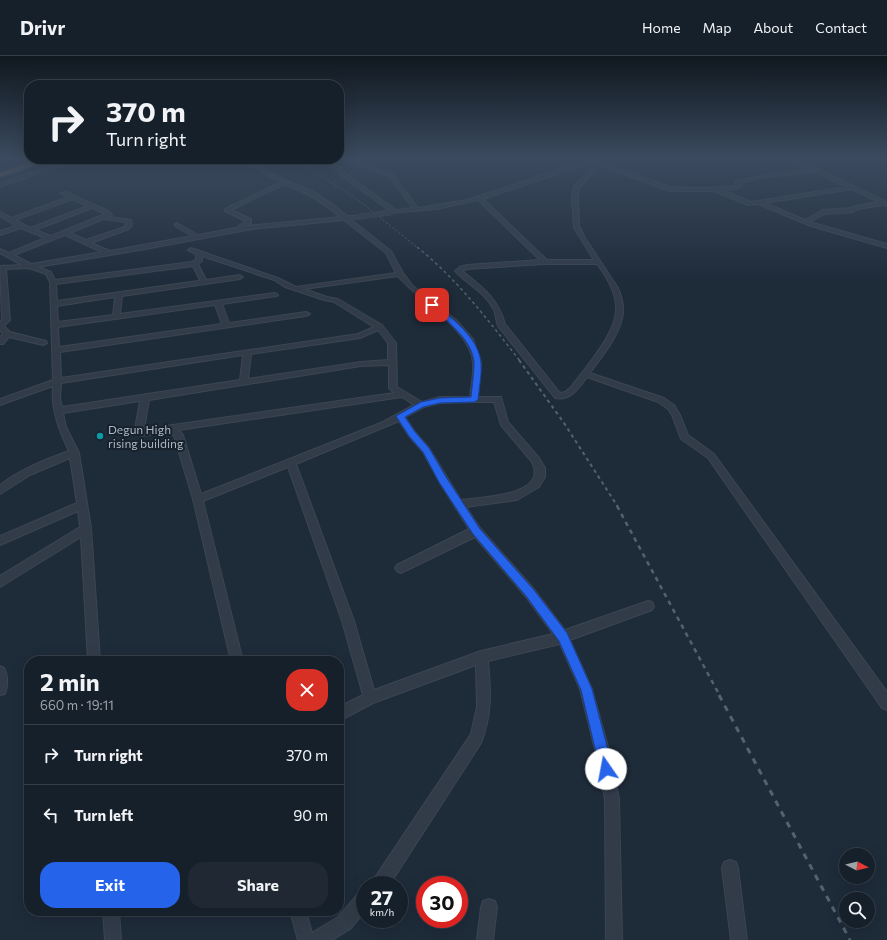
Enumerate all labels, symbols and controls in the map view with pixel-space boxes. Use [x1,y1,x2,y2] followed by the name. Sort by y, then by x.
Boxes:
[20,16,65,39] text: Drivr
[642,19,681,36] text: Home
[703,19,731,36] text: Map
[753,19,793,36] text: About
[815,19,867,36] text: Contact
[106,94,186,128] text: 370 m
[40,96,92,148] icon: right
[106,128,186,150] text: Turn right
[415,288,449,322] pin
[421,294,443,316] icon: arrive
[108,422,184,450] place label: Degun High rising building
[95,431,105,441] marker: Degun High rising building
[40,667,100,696] text: 2 min
[286,669,328,711] button: close
[40,697,114,713] text: 660 m · 19:11
[40,744,62,766] icon: right
[74,746,143,764] text: Turn right
[286,746,328,764] text: 370 m
[585,748,627,790] position arrow
[40,804,62,826] icon: left
[74,806,133,824] text: Turn left
[293,806,328,824] text: 90 m
[839,848,875,884] north arrow
[839,848,875,928] map controls
[40,862,180,908] button: Exit
[188,862,328,908] button: Share
[416,876,468,928] speed limit sign: 30
[371,885,393,909] text: 27
[839,892,875,928] button: search
[370,906,394,918] text: km/h

